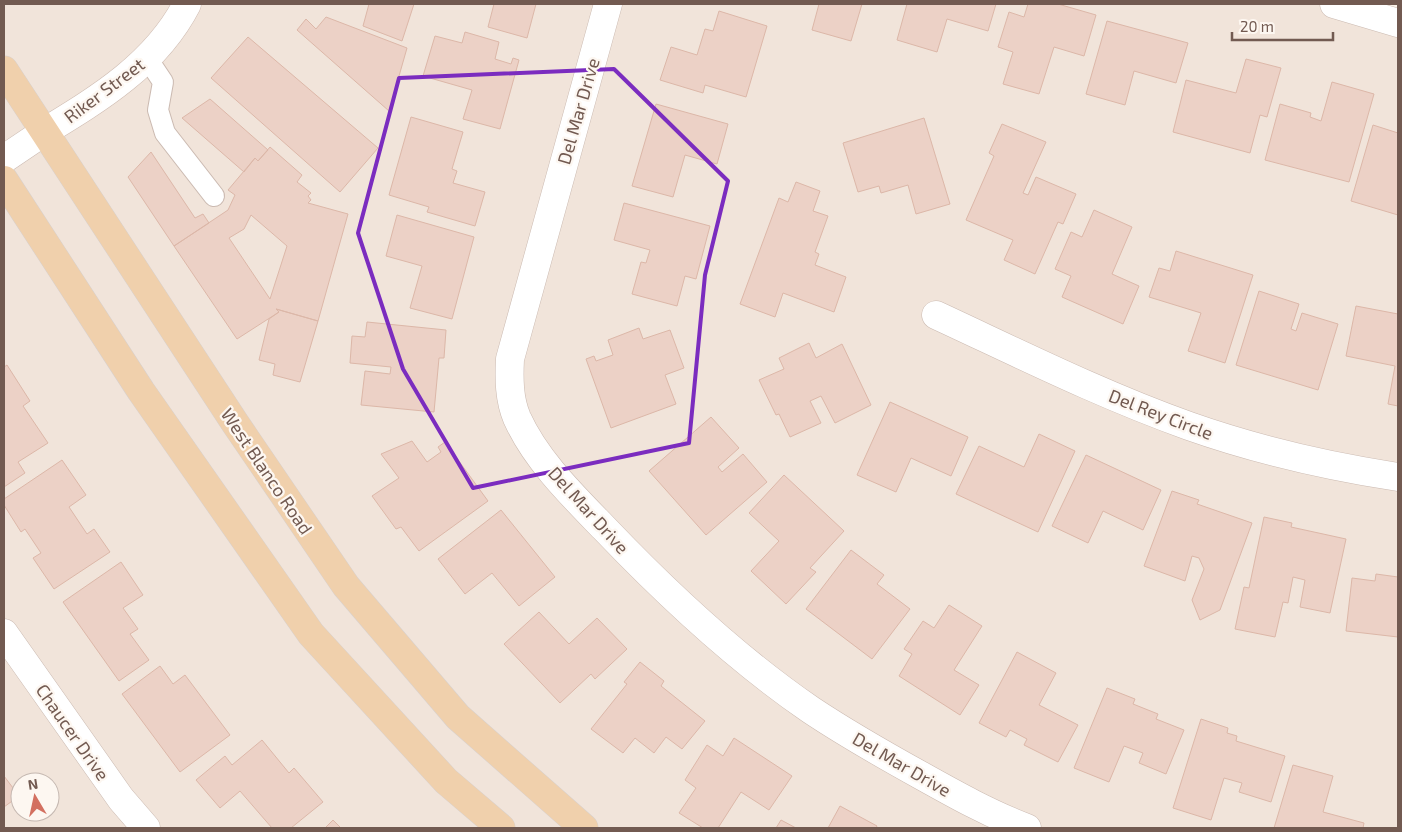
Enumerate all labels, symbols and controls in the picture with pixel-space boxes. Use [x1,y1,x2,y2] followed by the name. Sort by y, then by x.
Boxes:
[1232,10,1333,42] scale bar
[1240,17,1274,35] text: 20 m
[59,53,149,127] street label: Riker Street
[552,55,604,167] street label: Del Mar Drive
[1106,384,1216,444] street label: Del Rey Circle
[217,404,317,538] street label: West Blanco Road
[544,462,634,558] street label: Del Mar Drive
[32,679,114,785] street label: Chaucer Drive
[849,727,955,801] street label: Del Mar Drive
[10,772,60,822] north arrow
[27,774,39,793] text: N

